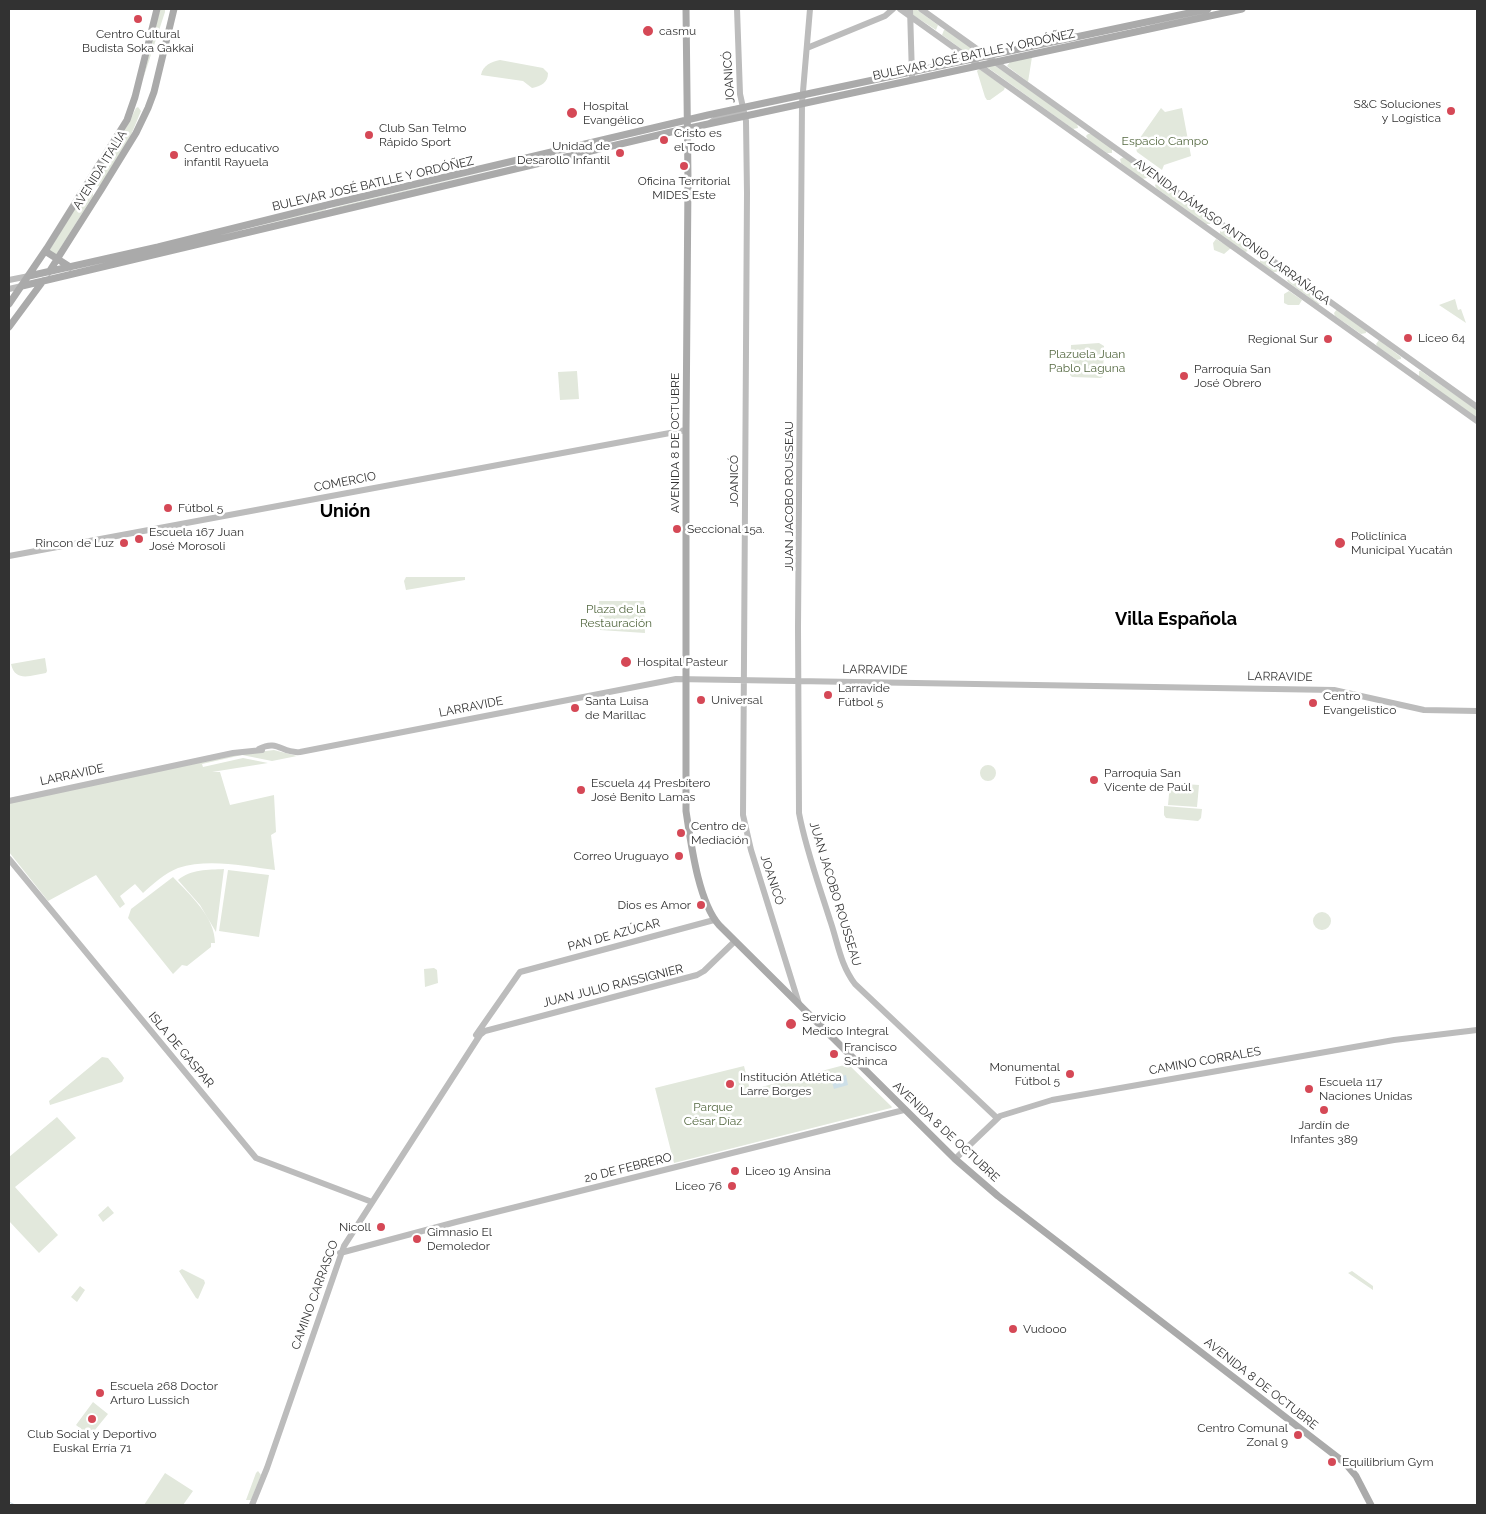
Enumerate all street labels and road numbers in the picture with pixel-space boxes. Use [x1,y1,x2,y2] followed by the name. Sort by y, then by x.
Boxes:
[872,26,1076,84] street label: BULEVAR JOSÉ BATLLE Y ORDÓÑEZ
[720,51,738,103] street label: JOANICÓ
[70,128,130,212] street label: AVENIDA ITALIA
[271,154,475,214] street label: BULEVAR JOSÉ BATLLE Y ORDÓÑEZ
[1131,156,1333,308] street label: AVENIDA DÁMASO ANTONIO LARRAÑAGA
[668,373,682,513] street label: AVENIDA 8 DE OCTUBRE
[782,421,796,571] street label: JUAN JACOBO ROUSSEAU
[727,455,741,507] street label: JOANICÓ
[313,469,377,495] street label: COMERCIO
[842,662,908,678] street label: LARRAVIDE
[1247,669,1313,685] street label: LARRAVIDE
[438,694,504,720] street label: LARRAVIDE
[39,761,105,789] street label: LARRAVIDE
[806,820,864,968] street label: JUAN JACOBO ROUSSEAU
[757,853,787,907] street label: JOANICÓ
[566,916,662,954] street label: PAN DE AZÚCAR
[541,962,685,1010] street label: JUAN JULIO RAISSIGNIER
[145,1009,217,1091] street label: ISLA DE GASPAR
[1148,1044,1262,1078] street label: CAMINO CORRALES
[890,1079,1002,1185] street label: AVENIDA 8 DE OCTUBRE
[583,1150,673,1186] street label: 20 DE FEBRERO
[289,1238,341,1352] street label: CAMINO CARRASCO
[1201,1335,1321,1433] street label: AVENIDA 8 DE OCTUBRE

